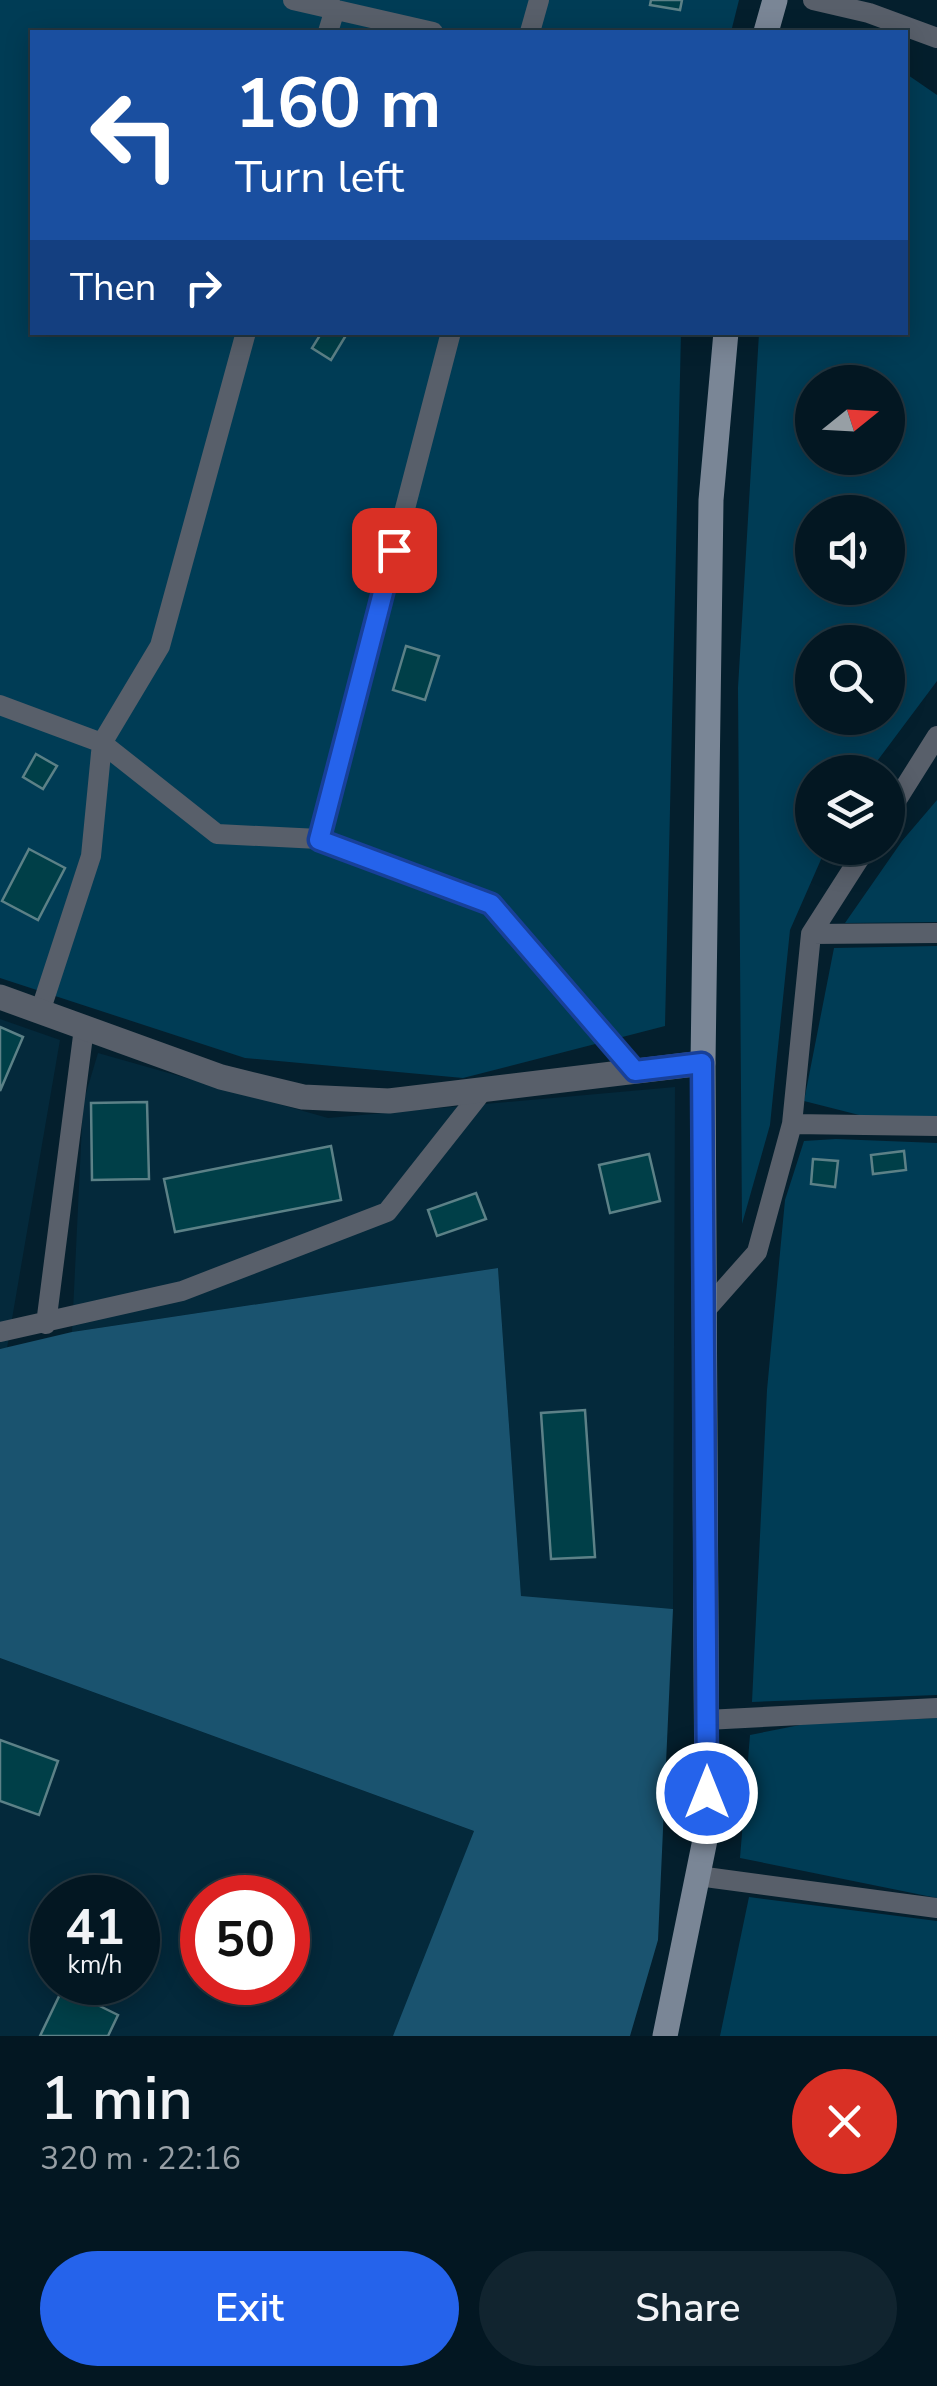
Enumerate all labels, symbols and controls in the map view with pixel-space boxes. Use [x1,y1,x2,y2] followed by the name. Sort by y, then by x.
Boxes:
[235,56,441,152] text: 160 m
[70,70,200,200] icon: left
[235,147,404,208] text: Turn left
[176,260,231,315] icon: right
[70,262,156,313] text: Then
[795,365,905,475] north arrow
[795,365,905,865] map controls
[795,495,905,605] button: sound
[352,508,437,593] pin
[367,523,422,578] icon: arrive
[795,625,905,735] button: search
[795,755,905,865] button: layers
[655,1741,759,1845] position arrow
[180,1875,310,2005] speed limit sign: 50
[65,1893,125,1962] text: 41
[67,1948,123,1982] text: km/h
[40,2058,193,2140] text: 1 min
[792,2069,897,2174] button: close
[40,2137,241,2180] text: 320 m · 22:16
[40,2251,459,2366] button: Exit
[479,2251,897,2366] button: Share

